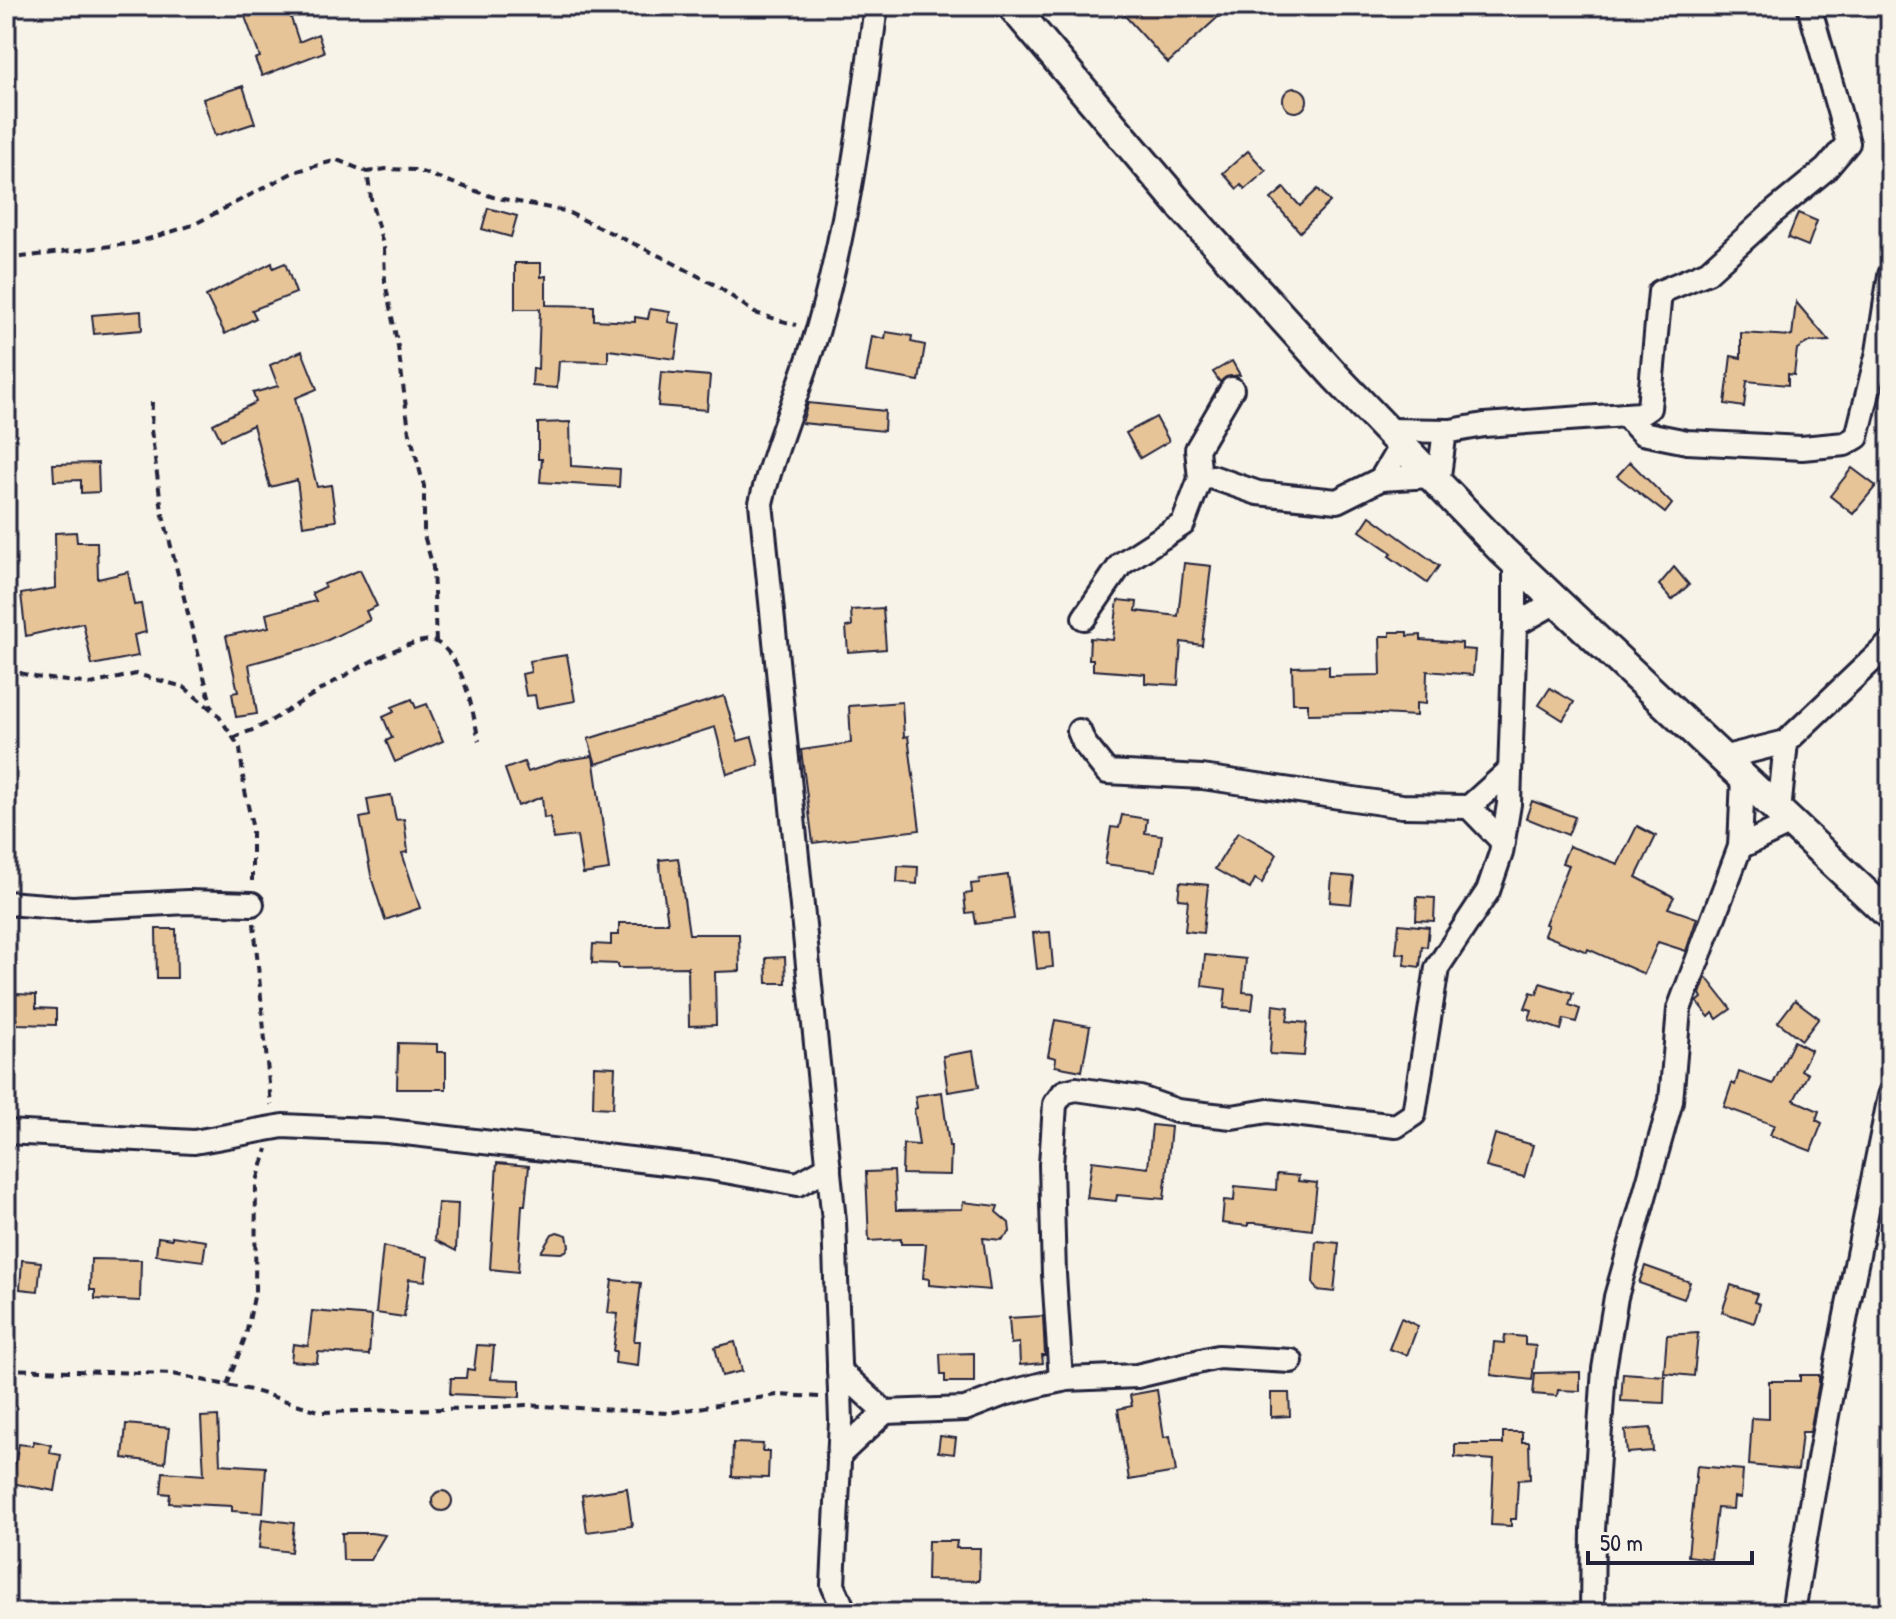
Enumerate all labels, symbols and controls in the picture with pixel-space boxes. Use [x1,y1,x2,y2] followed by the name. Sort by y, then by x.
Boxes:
[1588,1515,1752,1565] scale bar
[1600,1526,1643,1558] text: 50 m

